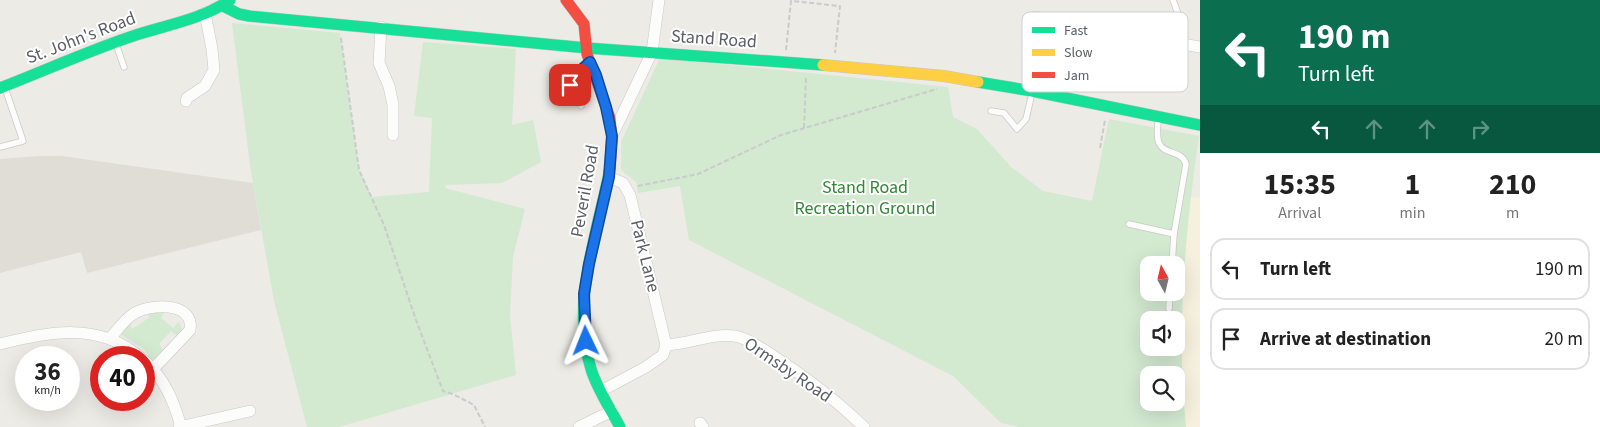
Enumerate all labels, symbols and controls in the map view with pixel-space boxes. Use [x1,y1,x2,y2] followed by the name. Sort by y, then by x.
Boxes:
[23,6,139,70] street label: St. John's Road
[1022,12,1188,92] legend
[1298,12,1390,62] text: 190 m
[1215,20,1280,85] icon: left
[1064,21,1088,41] text: Fast
[670,24,758,54] street label: Stand Road
[1064,43,1093,63] text: Slow
[1298,58,1374,90] text: Turn left
[549,64,591,106] pin
[1064,66,1089,86] text: Jam
[556,71,584,99] icon: arrive
[1307,115,1335,143] icon: left
[1360,115,1388,143] icon: ahead
[1413,115,1441,143] icon: ahead
[1466,115,1494,143] icon: right
[565,143,605,239] street label: Peveril Road
[1264,163,1336,206] text: 15:35
[1404,163,1420,206] text: 1
[1489,163,1536,206] text: 210
[794,175,936,221] park label: Stand Road Recreation Ground
[1278,202,1321,224] text: Arrival
[1399,202,1425,224] text: min
[1506,202,1519,224] text: m
[624,217,666,295] street label: Park Lane
[1217,255,1245,283] icon: left
[1140,256,1185,301] north arrow
[1140,256,1185,411] map controls
[1260,256,1331,283] text: Turn left
[1535,256,1583,283] text: 190 m
[1140,311,1185,356] button: sound
[559,314,611,366] position arrow
[1217,325,1245,353] icon: arrive
[1260,326,1431,353] text: Arrive at destination
[1545,326,1583,353] text: 20 m
[739,331,837,409] street label: Ormsby Road
[90,346,155,411] speed limit sign: 40
[34,354,61,390] text: 36
[1140,366,1185,411] button: search
[34,382,61,399] text: km/h

